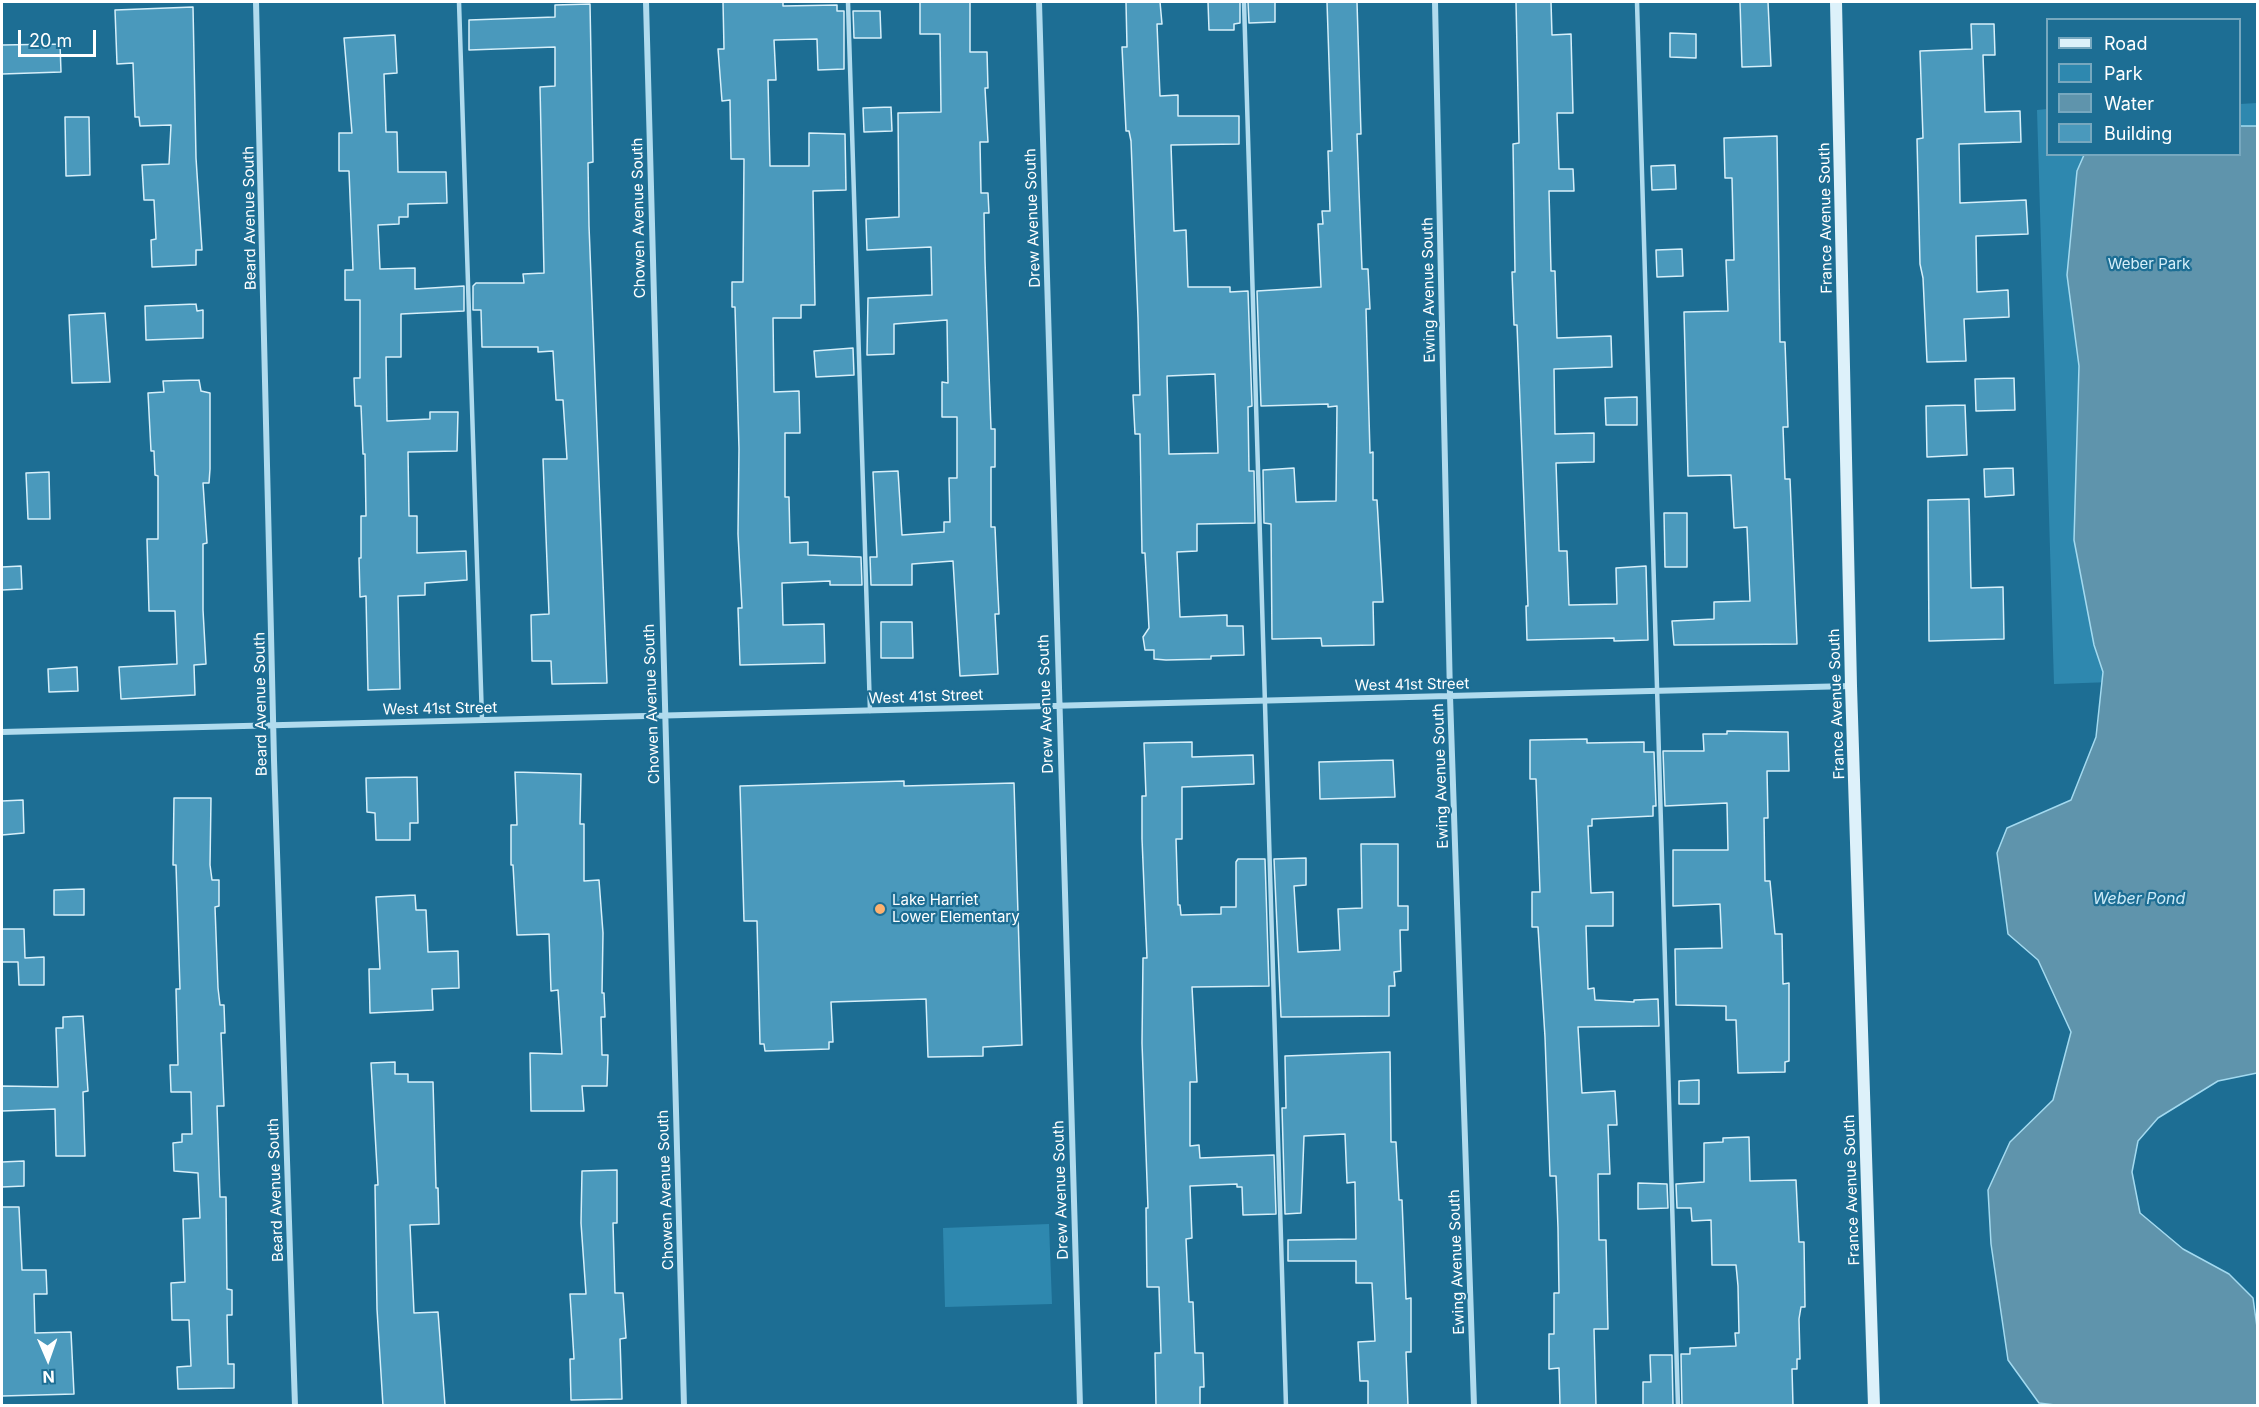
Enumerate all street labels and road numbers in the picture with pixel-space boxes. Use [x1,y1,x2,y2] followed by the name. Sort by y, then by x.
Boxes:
[629,138,649,298] street label: Chowen Avenue South
[1816,142,1836,294] street label: France Avenue South
[240,146,260,290] street label: Beard Avenue South
[1022,148,1044,288] street label: Drew Avenue South
[1419,217,1439,363] street label: Ewing Avenue South
[640,623,664,785] street label: Chowen Avenue South
[1825,628,1849,780] street label: France Avenue South
[251,632,271,776] street label: Beard Avenue South
[1035,634,1057,774] street label: Drew Avenue South
[1355,675,1469,695] street label: West 41st Street
[868,686,984,708] street label: West 41st Street
[383,699,497,719] street label: West 41st Street
[1429,703,1453,849] street label: Ewing Avenue South
[654,1109,678,1271] street label: Chowen Avenue South
[1840,1114,1864,1266] street label: France Avenue South
[264,1118,288,1262] street label: Beard Avenue South
[1050,1120,1072,1260] street label: Drew Avenue South
[1445,1189,1469,1335] street label: Ewing Avenue South

